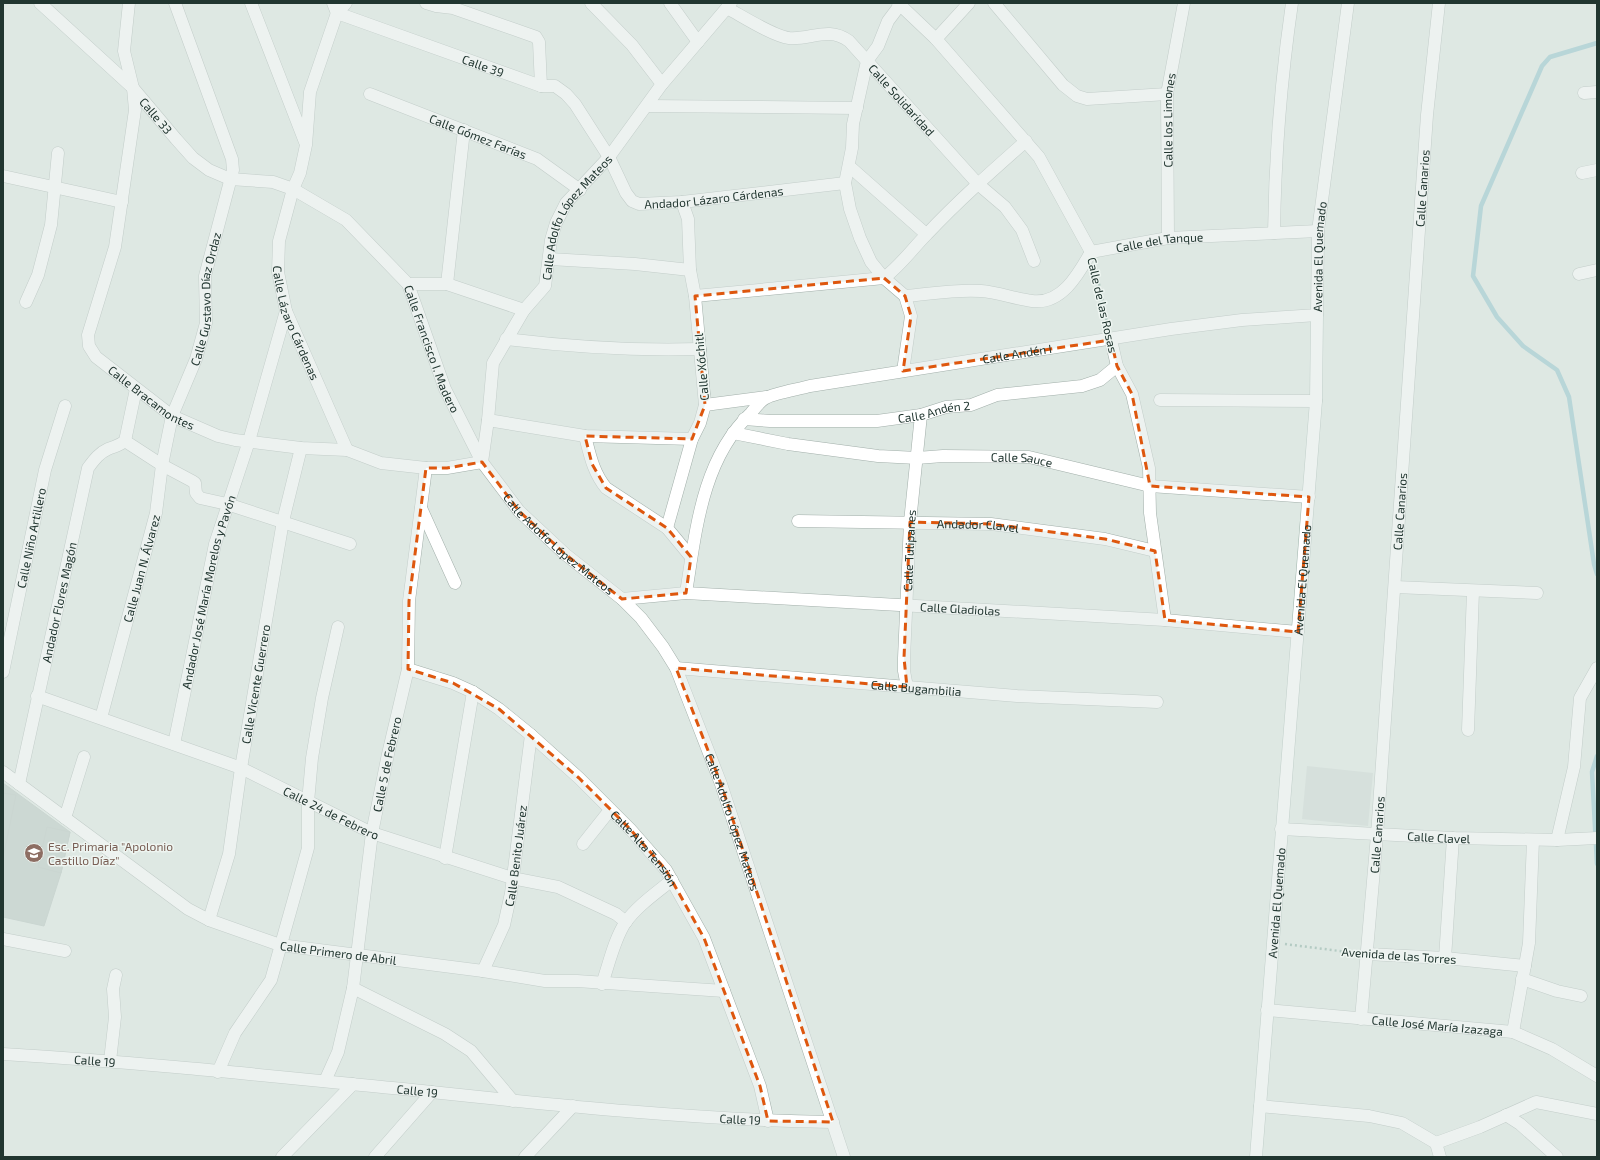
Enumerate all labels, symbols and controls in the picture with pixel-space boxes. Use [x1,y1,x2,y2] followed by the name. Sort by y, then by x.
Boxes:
[460,51,506,79] street label: Calle 39
[866,61,938,138] street label: Calle Solidaridad
[1160,72,1178,168] street label: Calle los Limones
[137,95,175,137] street label: Calle 33
[427,111,529,161] street label: Calle Gómez Farías
[1412,149,1432,227] street label: Calle Canarios
[539,152,615,281] street label: Calle Adolfo López Mateos
[644,183,784,211] street label: Andador Lázaro Cárdenas
[1310,200,1329,312] street label: Avenida El Quemado
[1115,229,1204,254] street label: Calle del Tanque
[187,231,223,368] street label: Calle Gustavo Díaz Ordaz
[1085,256,1121,354] street label: Calle de las Rosas
[271,265,322,382] street label: Calle Lázaro Cárdenas
[402,283,463,415] street label: Calle Francisco I. Madero
[691,332,711,401] street label: Calle Xóchitl
[981,341,1053,366] street label: Calle Andén I
[106,362,197,432] street label: Calle Bracamontes
[897,398,971,425] street label: Calle Andén 2
[991,450,1054,469] street label: Calle Sauce
[1390,472,1409,551] street label: Calle Canarios
[14,486,48,589] street label: Calle Niño Artillero
[501,490,617,597] street label: Calle Adolfo López Mateos
[178,493,238,690] street label: Andador José María Morelos y Pavón
[900,509,918,592] street label: Calle Tulipanes
[120,513,162,624] street label: Calle Juan N. Álvarez
[937,516,1020,535] street label: Andador Clavel
[1290,524,1313,636] street label: Avenida El Quemado
[39,541,79,664] street label: Andador Flores Magón
[920,599,1001,618] street label: Calle Gladiolas
[238,623,272,745] street label: Calle Vicente Guerrero
[870,677,962,698] street label: Calle Bugambilia
[369,715,404,813] street label: Calle 5 de Febrero
[703,751,763,892] street label: Calle Adolfo López Mateos
[281,783,381,842] street label: Calle 24 de Febrero
[1367,796,1387,874] street label: Calle Canarios
[501,804,529,908] street label: Calle Benito Juárez
[608,807,681,889] street label: Calle Alta Tensión
[1407,829,1471,845] street label: Calle Clavel
[48,839,173,867] place label: Esc. Primaria "Apolonio Castillo Díaz"
[23,842,45,864] school or university icon: Esc. Primaria "Apolonio Castillo Díaz"
[1265,847,1288,959] street label: Avenida El Quemado
[279,938,398,967] street label: Calle Primero de Abril
[1341,944,1457,966] street label: Avenida de las Torres
[1371,1012,1504,1038] street label: Calle José María Izazaga
[74,1052,116,1069] street label: Calle 19
[396,1081,439,1100] street label: Calle 19
[719,1111,761,1127] street label: Calle 19

